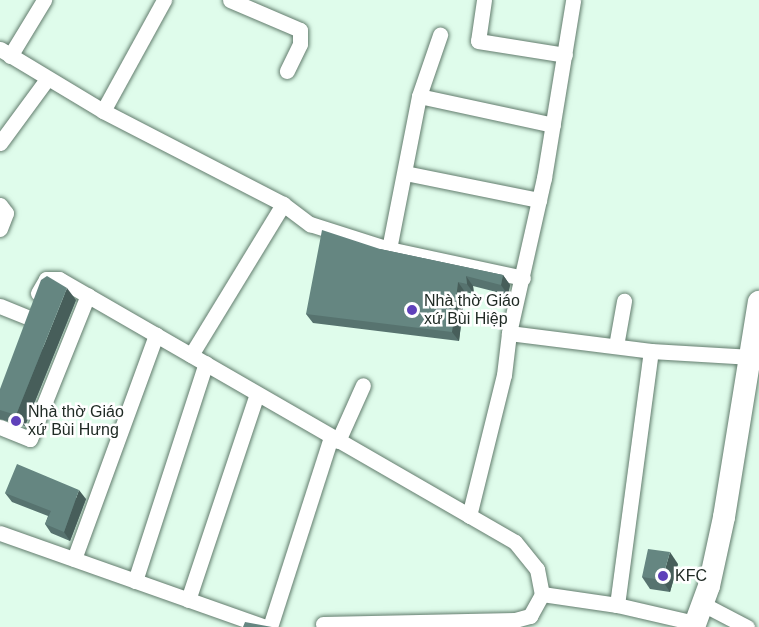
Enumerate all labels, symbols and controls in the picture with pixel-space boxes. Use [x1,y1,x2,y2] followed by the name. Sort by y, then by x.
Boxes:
[424,291,520,329] place label: Nhà thờ Giáo xứ Bùi Hiệp
[405,303,419,317] marker: Nhà thờ Giáo xứ Bùi Hiệp
[28,402,124,440] place label: Nhà thờ Giáo xứ Bùi Hưng
[9,414,23,428] marker: Nhà thờ Giáo xứ Bùi Hưng
[675,566,707,586] place label: KFC
[656,569,670,583] marker: KFC

